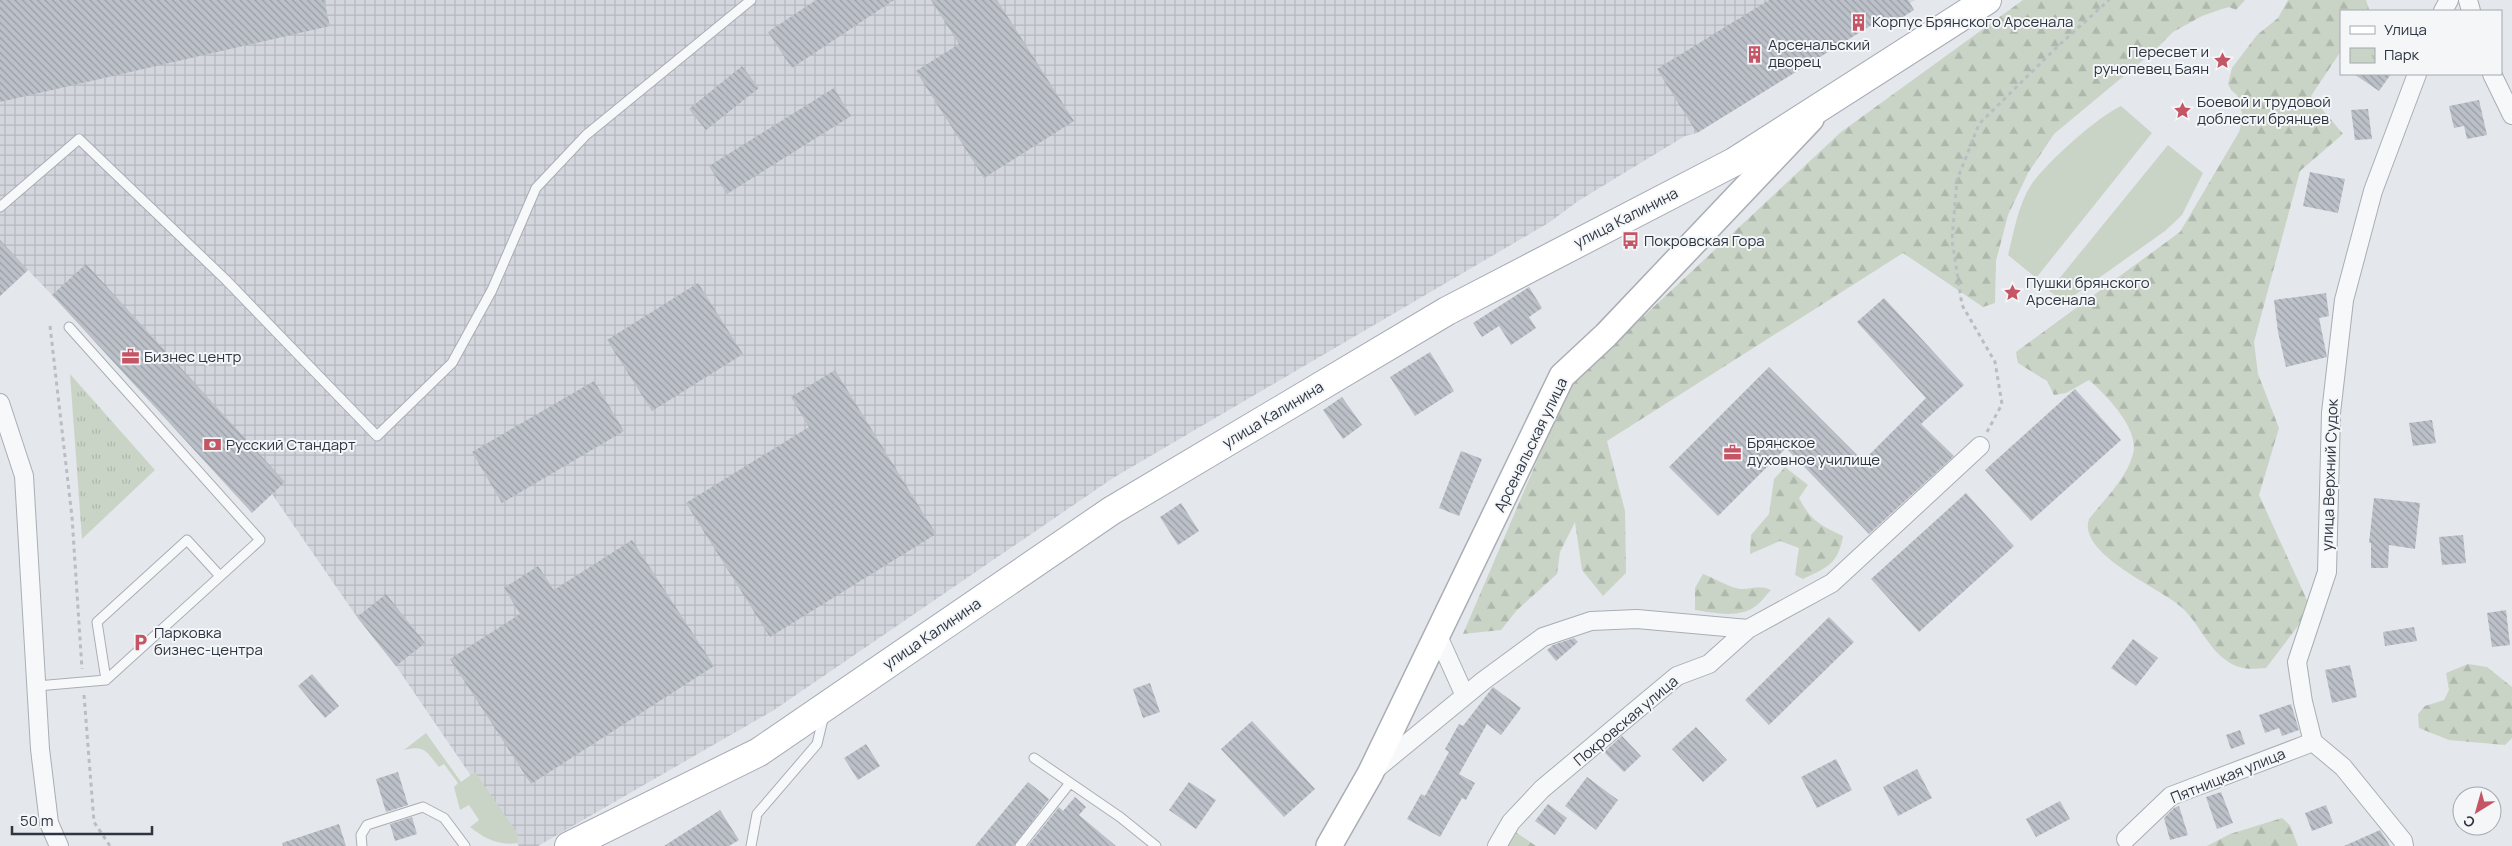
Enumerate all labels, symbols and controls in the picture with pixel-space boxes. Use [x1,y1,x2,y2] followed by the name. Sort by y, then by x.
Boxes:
[2340,10,2502,75] legend
[1872,11,2073,32] place label: Корпус Брянского Арсенала
[1848,12,1868,32] building icon: Корпус Брянского Арсенала
[2384,19,2427,40] text: Улица
[1768,34,1870,72] place label: Арсенальский дворец
[2094,41,2209,79] place label: Пересвет и рунопевец Баян
[1744,44,1764,64] building icon: Арсенальский дворец
[2384,44,2420,65] text: Парк
[2213,51,2233,71] place icon: Пересвет и рунопевец Баян
[2197,91,2331,129] place label: Боевой и трудовой доблести брянцев
[2173,101,2193,121] place icon: Боевой и трудовой доблести брянцев
[1570,182,1681,253] street label: улица Калинина
[1644,230,1765,251] place label: Покровская Гора
[1620,231,1640,251] bus stop icon: Покровская Гора
[2026,272,2150,310] place label: Пушки брянского Арсенала
[2002,282,2022,302] place icon: Пушки брянского Арсенала
[144,346,242,367] place label: Бизнес центр
[120,347,140,367] office icon: Бизнес центр
[1489,374,1572,515] street label: Арсенальская улица
[1218,376,1327,453] street label: улица Калинина
[2316,398,2343,552] street label: улица Верхний Судок
[1747,432,1880,470] place label: Брянское духовное училище
[226,434,356,455] place label: Русский Стандарт
[202,435,222,455] bank icon: Русский Стандарт
[1723,442,1743,462] office icon: Брянское духовное училище
[878,593,985,674] street label: улица Калинина
[154,622,263,660] place label: Парковка бизнес-центра
[130,632,150,652] parking icon: Парковка бизнес-центра
[1569,671,1682,771] street label: Покровская улица
[2167,743,2288,808] street label: Пятницкая улица
[2452,786,2502,836] north arrow
[12,804,152,836] scale bar
[20,810,54,831] text: 50 m
[2459,811,2479,832] text: С

